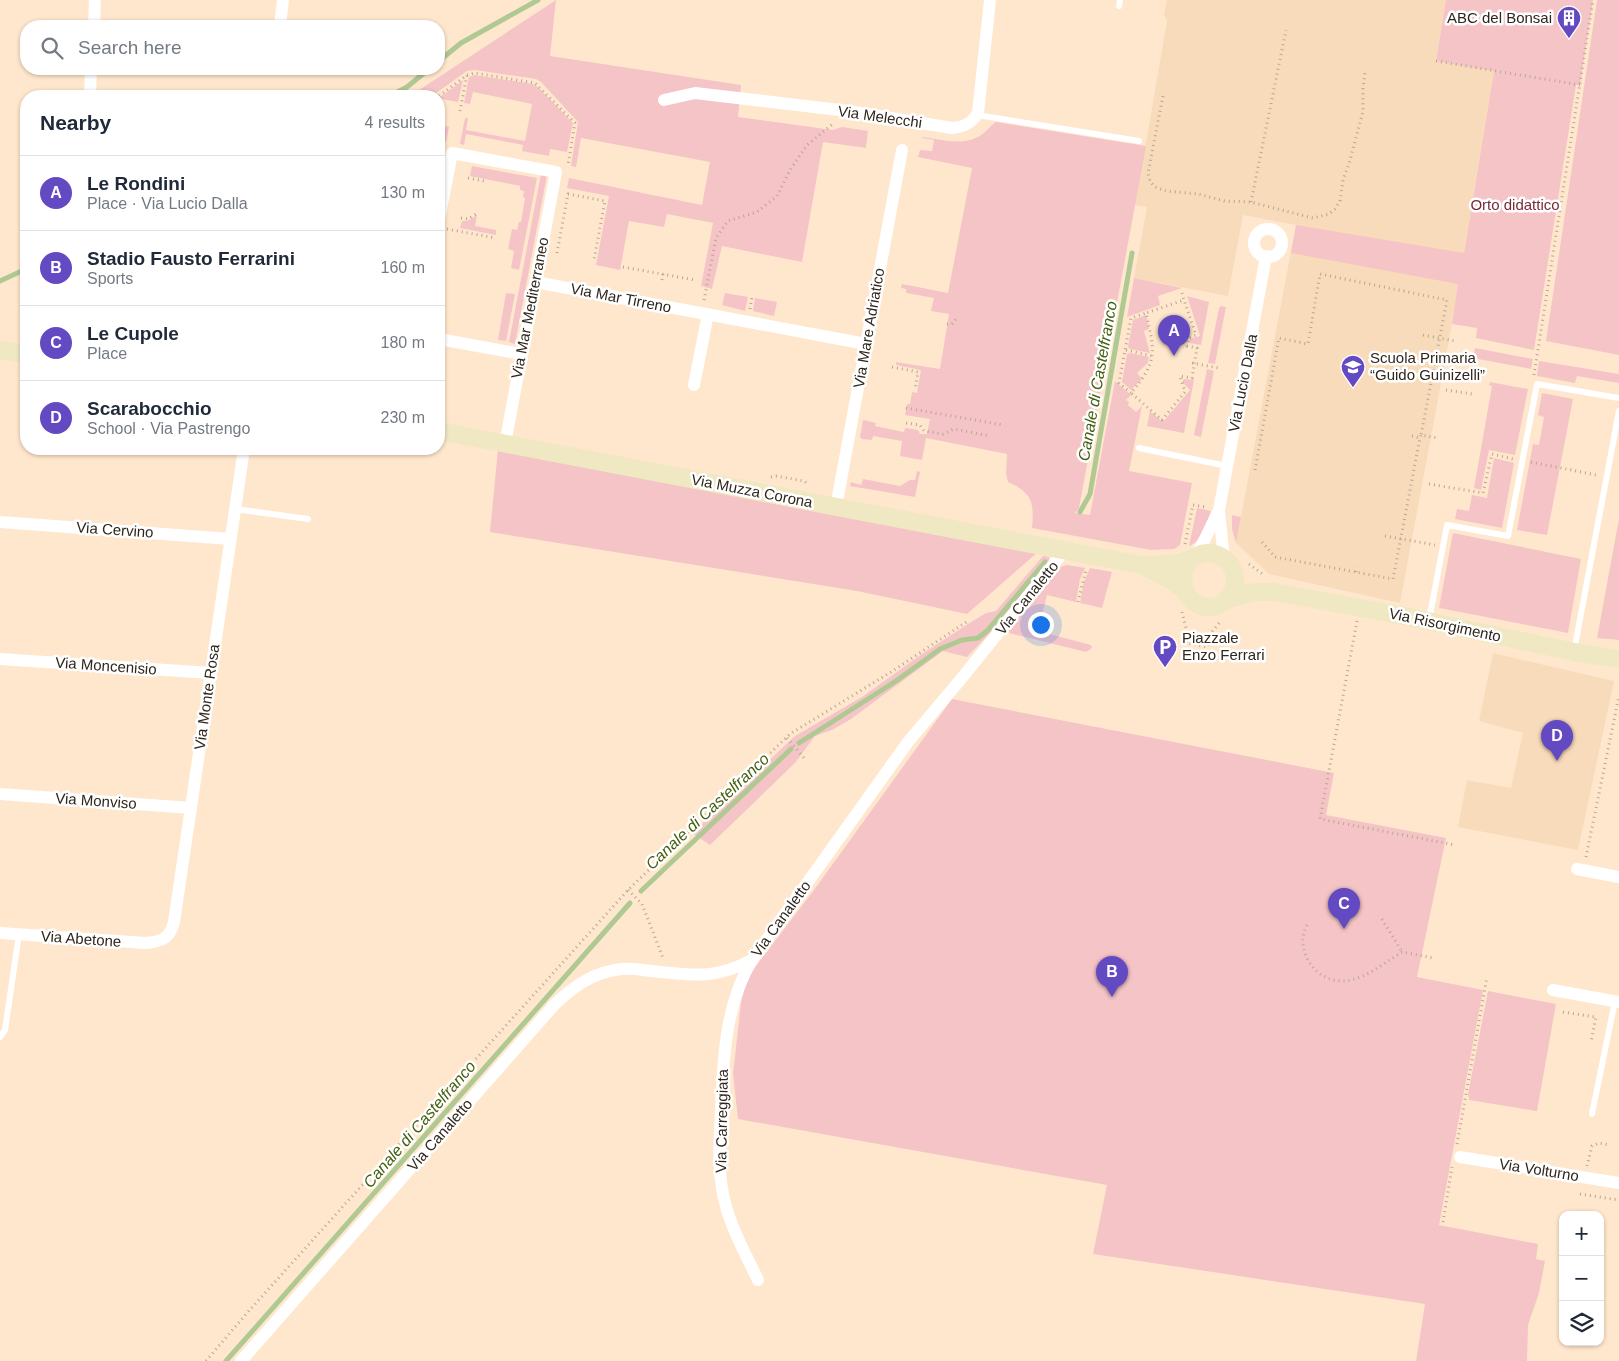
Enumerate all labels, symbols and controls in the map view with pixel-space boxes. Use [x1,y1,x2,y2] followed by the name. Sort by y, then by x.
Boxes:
[1556,5,1582,39] building icon: ABC del Bonsai
[1447,9,1552,26] place label: ABC del Bonsai
[20,20,445,75] search box
[38,34,66,62] icon: search
[78,37,182,58] text: Search here
[837,102,923,131] street label: Via Melecchi
[40,111,111,134] text: Nearby
[365,114,425,131] text: 4 results
[87,173,185,194] text: Le Rondini
[50,184,62,201] text: A
[381,184,425,201] text: 130 m
[87,195,248,212] text: Place · Via Lucio Dalla
[1470,196,1560,213] park label: Orto didattico
[507,236,552,380] street label: Via Mar Mediterraneo
[87,248,295,269] text: Stadio Fausto Ferrarini
[50,259,62,276] text: B
[381,259,425,276] text: 160 m
[850,267,887,389] street label: Via Mare Adriatico
[87,270,133,287] text: Sports
[569,279,673,316] street label: Via Mar Tirreno
[1075,300,1120,462] water label: Canale di Castelfranco
[1158,315,1190,356] pin: A
[87,323,179,344] text: Le Cupole
[1225,332,1260,434] street label: Via Lucio Dalla
[50,334,62,351] text: C
[381,334,425,351] text: 180 m
[87,345,127,362] text: Place
[1370,349,1485,383] place label: Scuola Primaria “Guido Guinizelli”
[1340,354,1366,388] school or university icon: Scuola Primaria “Guido Guinizelli”
[87,398,212,419] text: Scarabocchio
[50,409,62,426] text: D
[381,409,425,426] text: 230 m
[87,420,250,437] text: School · Via Pastrengo
[690,470,815,511] street label: Via Muzza Corona
[76,518,154,541] street label: Via Cervino
[992,557,1061,638] street label: Via Canaletto
[1388,604,1503,645] street label: Via Risorgimento
[1028,612,1054,638] your location
[1182,629,1265,663] place label: Piazzale Enzo Ferrari
[1152,634,1178,668] parking icon: Piazzale Enzo Ferrari
[191,642,222,751] street label: Via Monte Rosa
[55,653,157,678] street label: Via Moncenisio
[1541,720,1573,761] pin: D
[642,750,772,873] water label: Canale di Castelfranco
[55,789,137,812] street label: Via Monviso
[747,877,814,960] street label: Via Canaletto
[1328,888,1360,929] pin: C
[40,927,122,950] street label: Via Abetone
[1096,956,1128,997] pin: B
[360,1058,479,1191] water label: Canale di Castelfranco
[712,1068,731,1173] street label: Via Carreggiata
[404,1095,475,1174] street label: Via Canaletto
[1498,1155,1580,1184] street label: Via Volturno
[1559,1211,1604,1346] map controls
[1559,1211,1604,1256] button: +
[1559,1256,1604,1301] button: −
[1559,1301,1604,1346] button: layers

